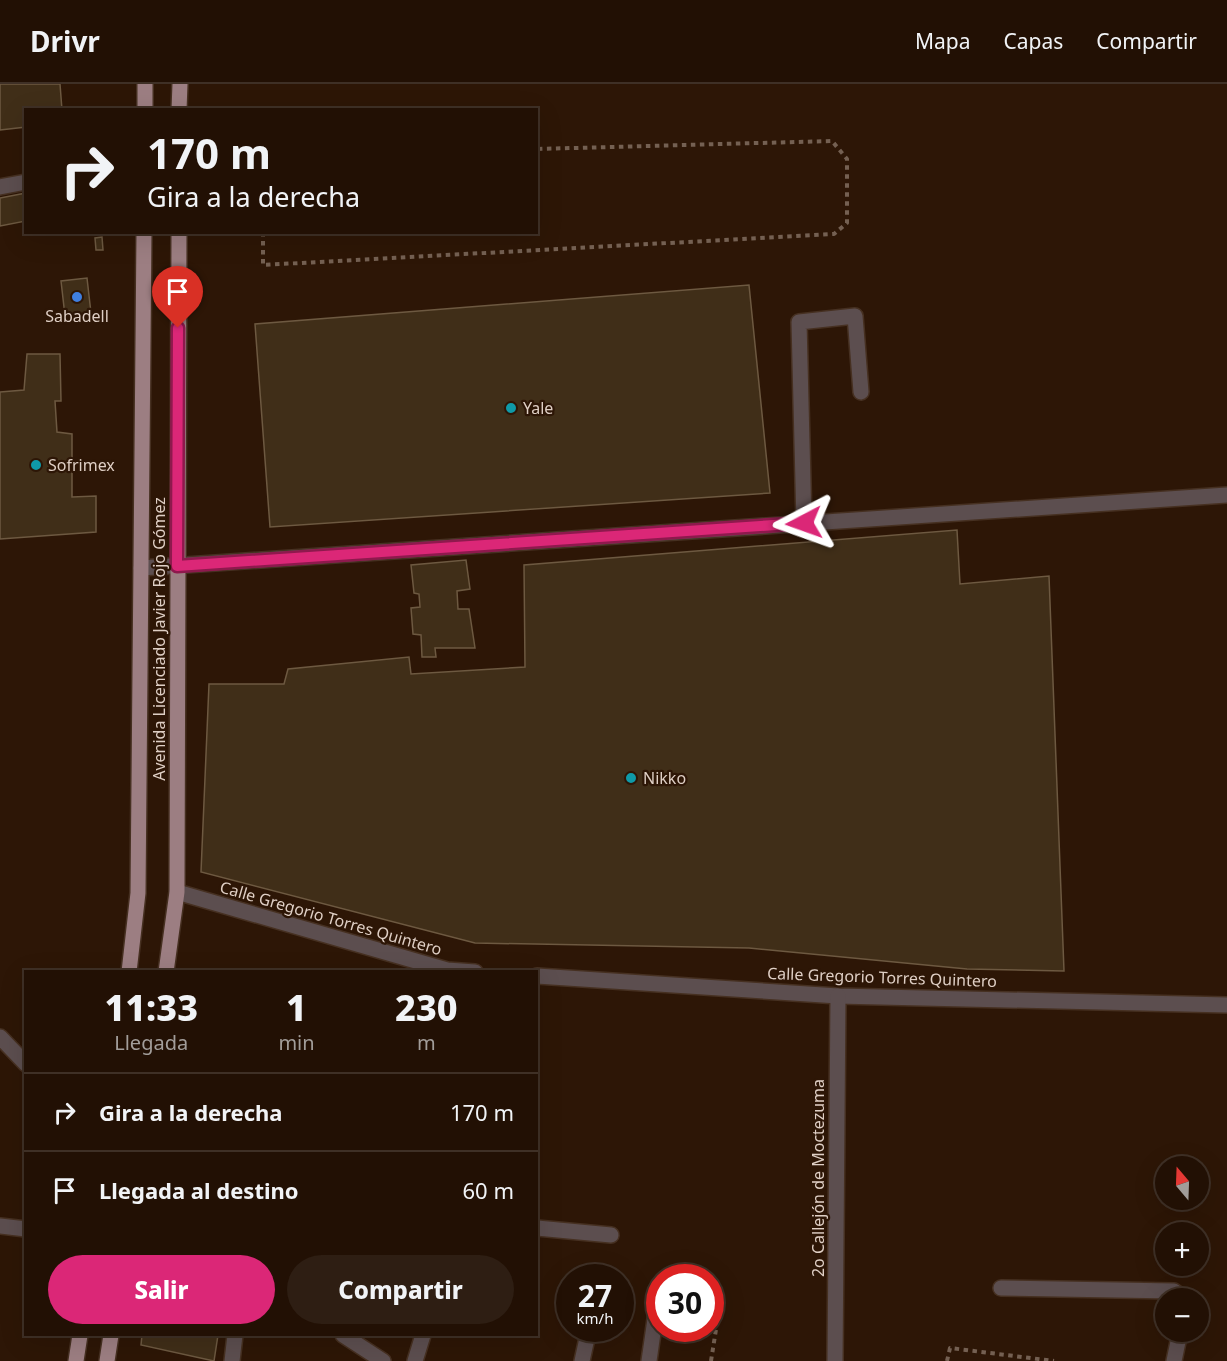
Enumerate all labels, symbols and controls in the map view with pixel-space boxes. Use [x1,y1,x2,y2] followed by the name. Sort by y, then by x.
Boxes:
[30,22,100,60] text: Drivr
[915,27,971,55] text: Mapa
[1004,27,1063,55] text: Capas
[1096,27,1197,55] text: Compartir
[147,124,271,181] text: 170 m
[48,132,126,210] icon: right
[147,178,360,215] text: Gira a la derecha
[152,266,203,328] pin
[161,275,194,308] icon: arrive
[70,290,84,304] marker: Sabadell
[45,305,109,327] place label: Sabadell
[523,397,553,419] place label: Yale
[504,401,518,415] marker: Yale
[48,454,115,476] place label: Sofrimex
[29,458,43,472] marker: Sofrimex
[772,491,836,555] position arrow
[148,497,170,781] street label: Avenida Licenciado Javier Rojo Gómez
[643,767,686,789] place label: Nikko
[624,771,638,785] marker: Nikko
[217,876,445,960] street label: Calle Gregorio Torres Quintero
[767,962,997,992] street label: Calle Gregorio Torres Quintero
[104,983,198,1032] text: 11:33
[286,983,307,1032] text: 1
[395,983,458,1032] text: 230
[114,1029,188,1056] text: Llegada
[278,1029,315,1056] text: min
[417,1029,436,1056] text: m
[807,1079,829,1277] street label: 2o Callejón de Moctezuma
[48,1096,81,1129] icon: right
[99,1097,283,1127] text: Gira a la derecha
[450,1097,514,1127] text: 170 m
[1155,1156,1209,1210] north arrow
[1155,1156,1209,1342] map controls
[48,1174,81,1207] icon: arrive
[99,1175,299,1205] text: Llegada al destino
[463,1175,514,1205] text: 60 m
[1155,1222,1209,1276] button: +
[48,1255,275,1324] button: Salir
[287,1255,514,1324] button: Compartir
[646,1264,724,1342] speed limit sign: 30
[578,1275,612,1316] text: 27
[1155,1288,1209,1342] button: −
[577,1308,613,1328] text: km/h

